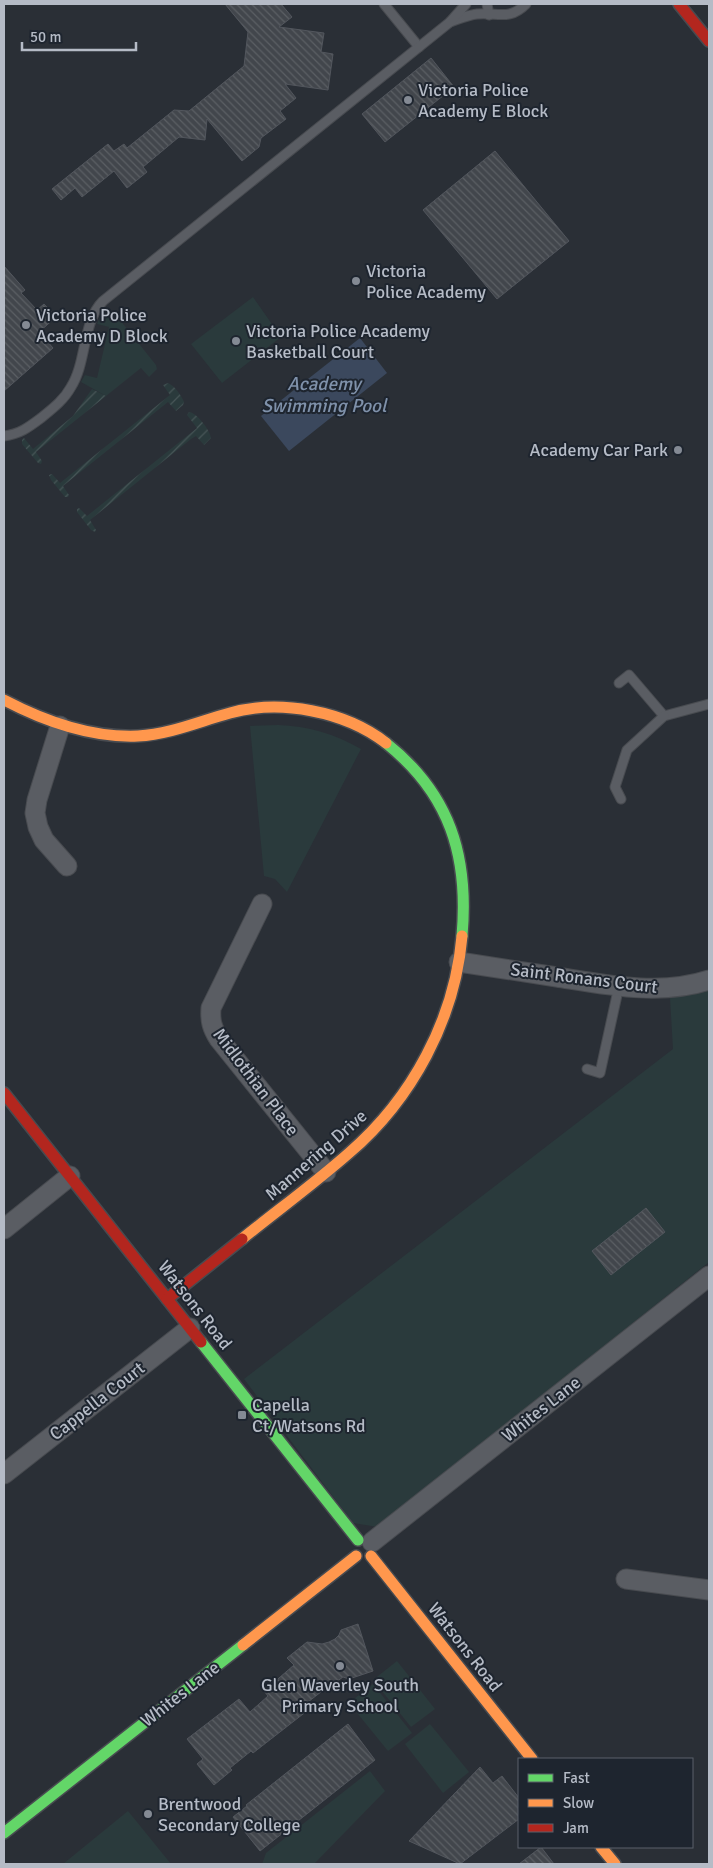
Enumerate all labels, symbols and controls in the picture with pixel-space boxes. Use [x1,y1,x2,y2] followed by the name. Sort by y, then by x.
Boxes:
[22,20,136,52] scale bar
[30,28,61,46] text: 50 m
[418,79,548,122] place label: Victoria Police Academy E Block
[402,94,414,106] marker: Victoria Police Academy E Block
[366,260,487,303] place label: Victoria Police Academy
[350,275,362,287] marker: Victoria Police Academy
[36,304,168,347] place label: Victoria Police Academy D Block
[20,319,32,331] marker: Victoria Police Academy D Block
[246,320,431,363] place label: Victoria Police Academy Basketball Court
[230,335,242,347] marker: Victoria Police Academy Basketball Court
[262,372,388,418] water label: Academy Swimming Pool
[530,439,668,461] place label: Academy Car Park
[672,444,684,456] marker: Academy Car Park
[509,958,659,998] street label: Saint Ronans Court
[208,1024,304,1140] street label: Midlothian Place
[261,1105,371,1205] street label: Mannering Drive
[153,1256,237,1354] street label: Watsons Road
[45,1357,149,1445] street label: Cappella Court
[497,1371,585,1447] street label: Whites Lane
[252,1394,366,1437] place label: Capella Ct/Watsons Rd
[236,1409,248,1421] marker: Capella Ct/Watsons Rd
[423,1598,507,1696] street label: Watsons Road
[136,1656,224,1732] street label: Whites Lane
[334,1660,346,1672] marker: Glen Waverley South Primary School
[261,1674,419,1717] place label: Glen Waverley South Primary School
[518,1758,693,1848] legend
[563,1769,590,1787] text: Fast
[158,1793,301,1836] place label: Brentwood Secondary College
[563,1794,594,1812] text: Slow
[142,1808,154,1820] marker: Brentwood Secondary College
[563,1819,589,1837] text: Jam

